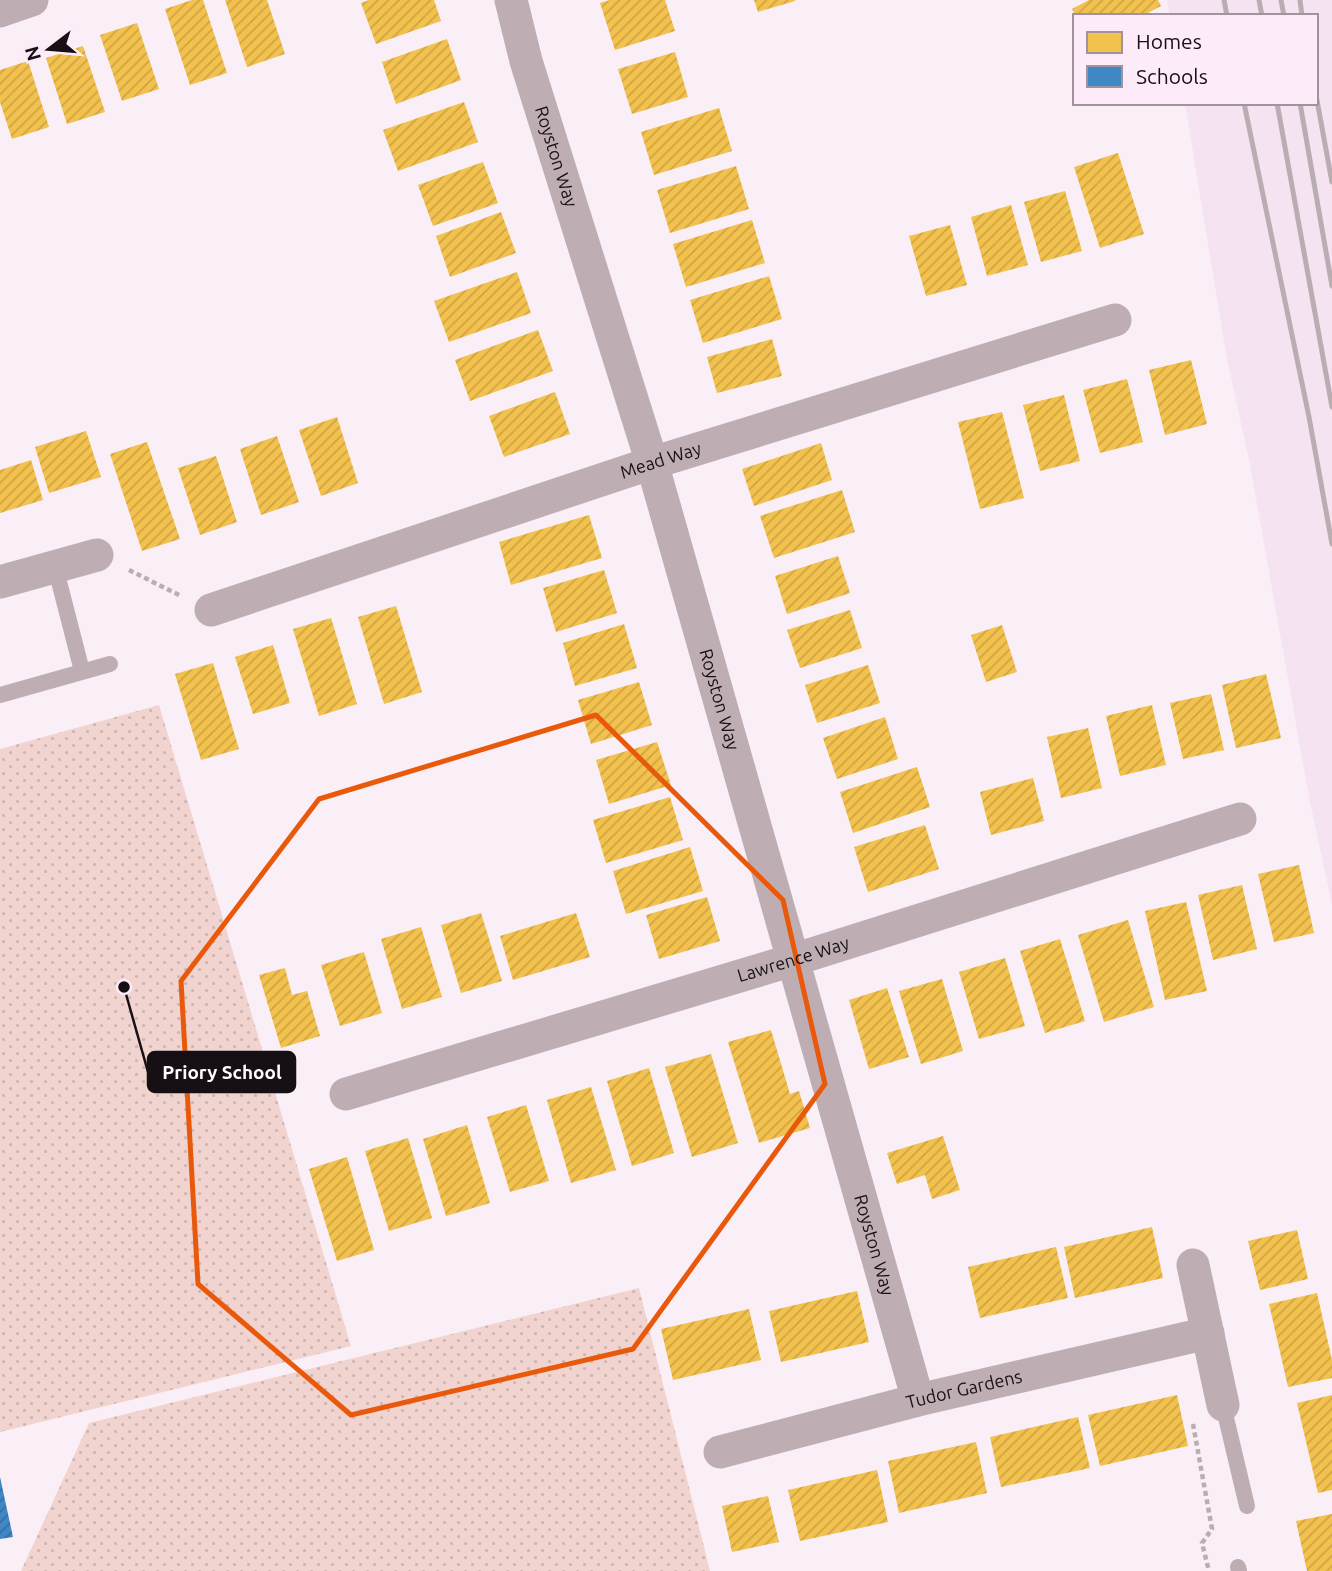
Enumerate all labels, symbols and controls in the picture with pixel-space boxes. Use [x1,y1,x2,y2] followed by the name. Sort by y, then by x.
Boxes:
[14,14,84,84] north arrow
[1073,14,1318,105] legend
[1136,29,1202,53] text: Homes
[20,44,45,64] text: N
[1136,64,1208,88] text: Schools
[532,104,582,209] street label: Royston Way
[617,437,704,482] street label: Mead Way
[696,646,744,753] street label: Royston Way
[735,932,852,985] street label: Lawrence Way
[148,1052,295,1092] callout: Priory School
[162,1061,282,1083] text: Priory School
[851,1192,899,1298] street label: Royston Way
[904,1365,1024,1412] street label: Tudor Gardens

